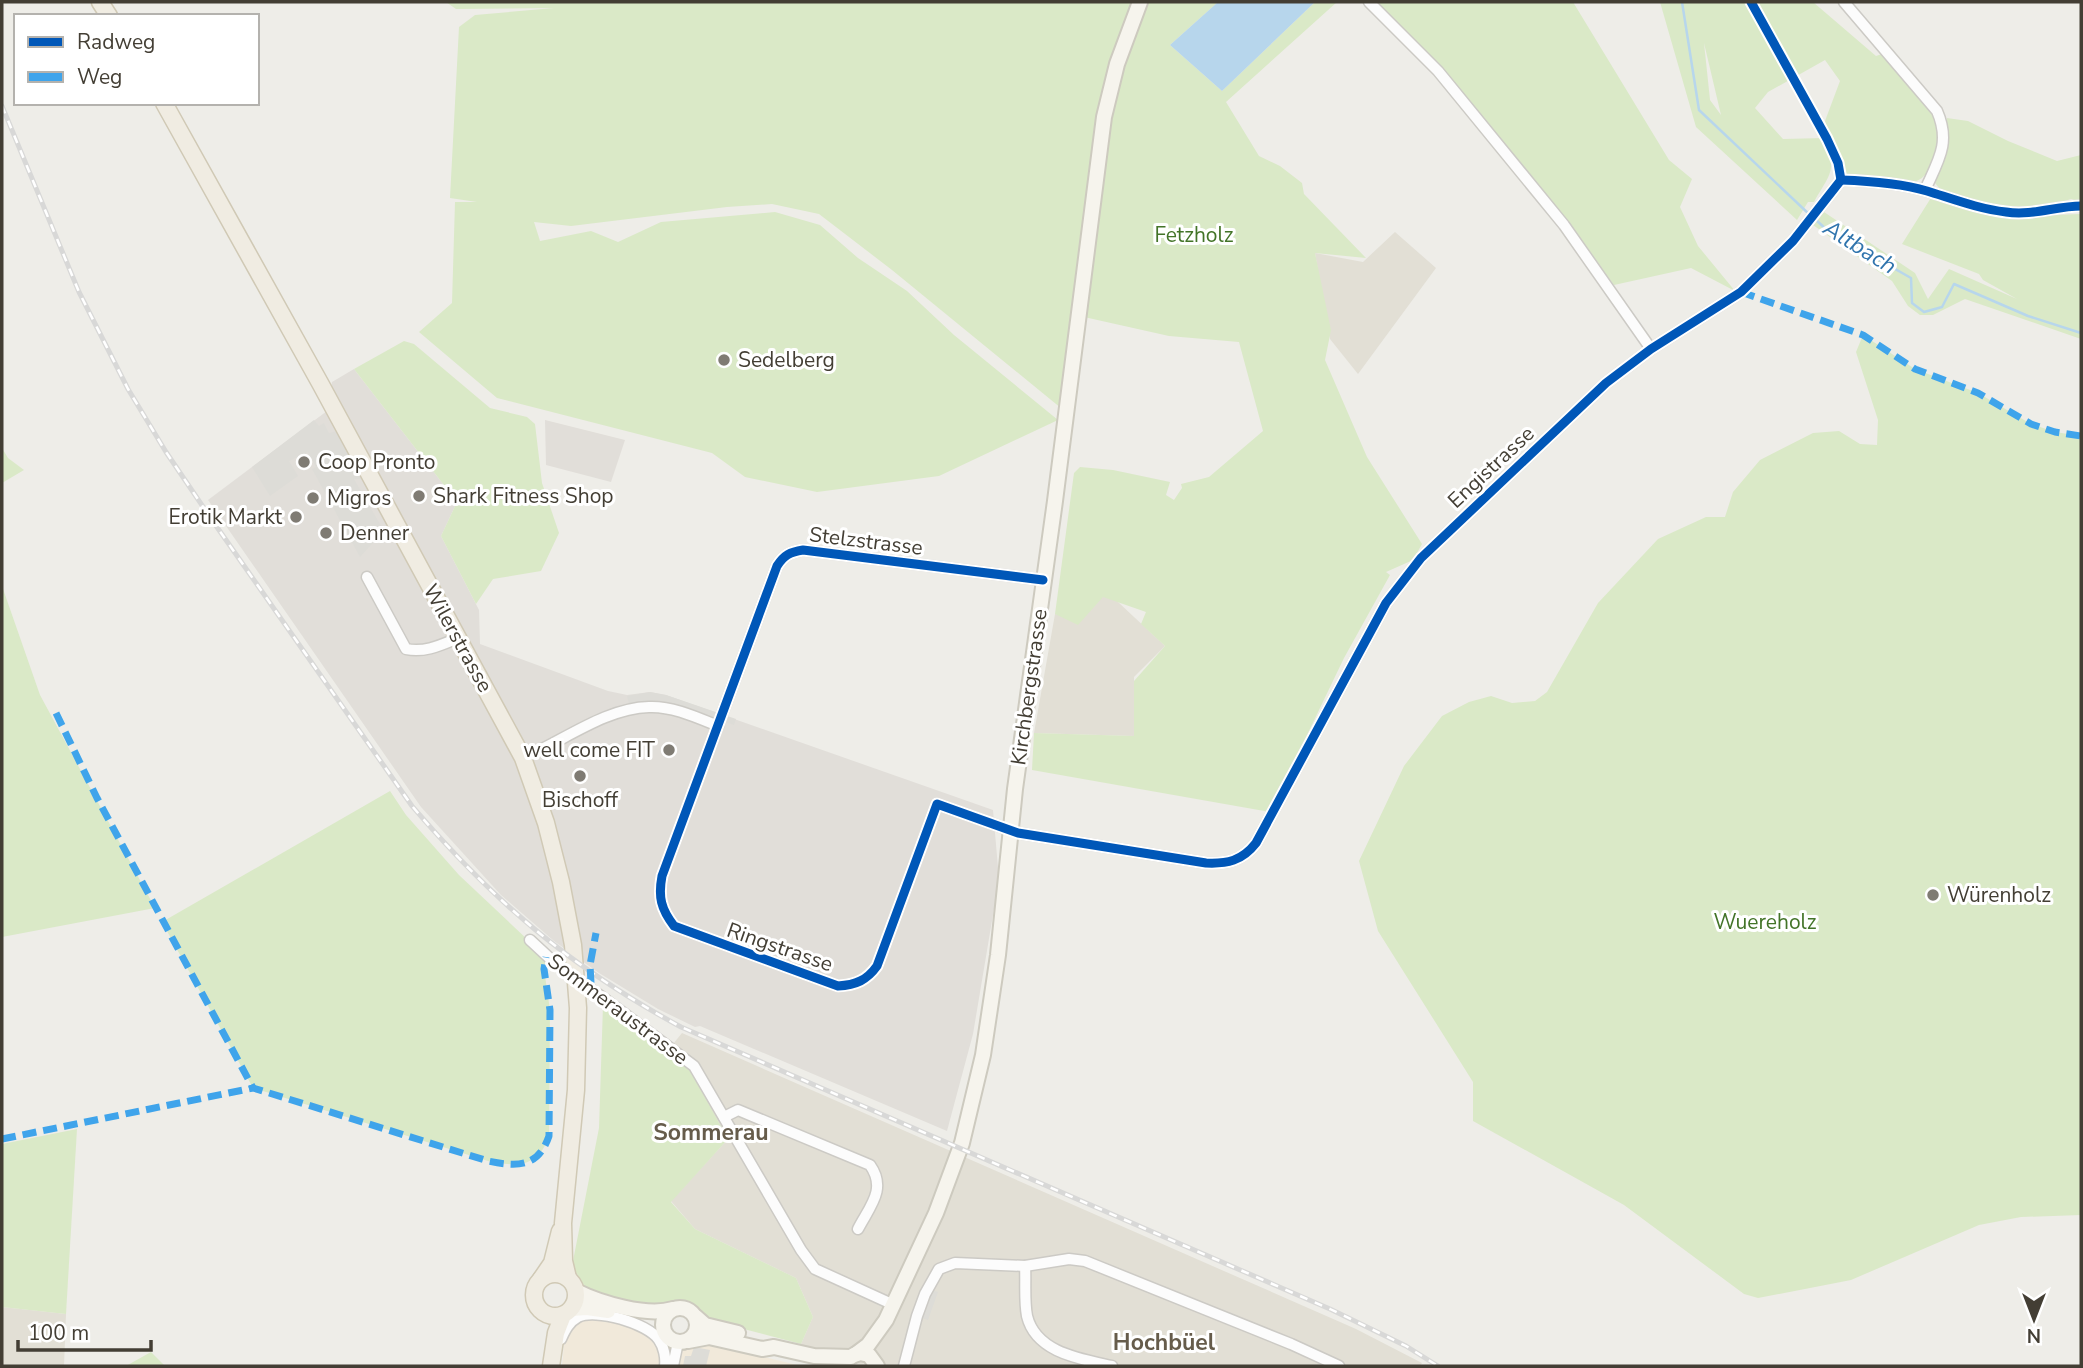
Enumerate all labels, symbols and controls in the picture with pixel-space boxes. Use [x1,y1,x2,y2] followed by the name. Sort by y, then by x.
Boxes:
[14,14,259,105] legend
[77,28,155,56] text: Radweg
[77,63,122,91] text: Weg
[1817,212,1902,282] water label: Altbach
[1155,221,1234,249] park label: Fetzholz
[738,346,835,374] place label: Sedelberg
[716,352,732,368] marker: Sedelberg
[1442,420,1540,514] street label: Engistrasse
[318,448,435,476] place label: Coop Pronto
[296,454,312,470] marker: Coop Pronto
[433,482,614,510] place label: Shark Fitness Shop
[327,484,391,512] place label: Migros
[411,488,427,504] marker: Shark Fitness Shop
[305,490,321,506] marker: Migros
[168,503,283,531] place label: Erotik Markt
[288,509,304,525] marker: Erotik Markt
[340,519,410,547] place label: Denner
[808,520,924,562] street label: Stelzstrasse
[318,525,334,541] marker: Denner
[417,579,499,697] street label: Wilerstrasse
[1004,607,1054,767] street label: Kirchbergstrasse
[523,736,655,764] place label: well come FIT
[661,742,677,758] marker: well come FIT
[572,768,588,784] marker: Bischoff
[542,786,619,814] place label: Bischoff
[1947,881,2051,909] place label: Würenholz
[1925,887,1941,903] marker: Würenholz
[1713,908,1817,936] park label: Wuereholz
[723,916,837,978] street label: Ringstrasse
[542,947,694,1071] street label: Sommeraustrasse
[653,1117,769,1148] district label: Sommerau
[1999,1284,2069,1354] north arrow
[18,1308,150,1352] scale bar
[28,1319,89,1347] text: 100 m
[2027,1322,2041,1348] text: N
[1113,1327,1216,1358] district label: Hochbüel

